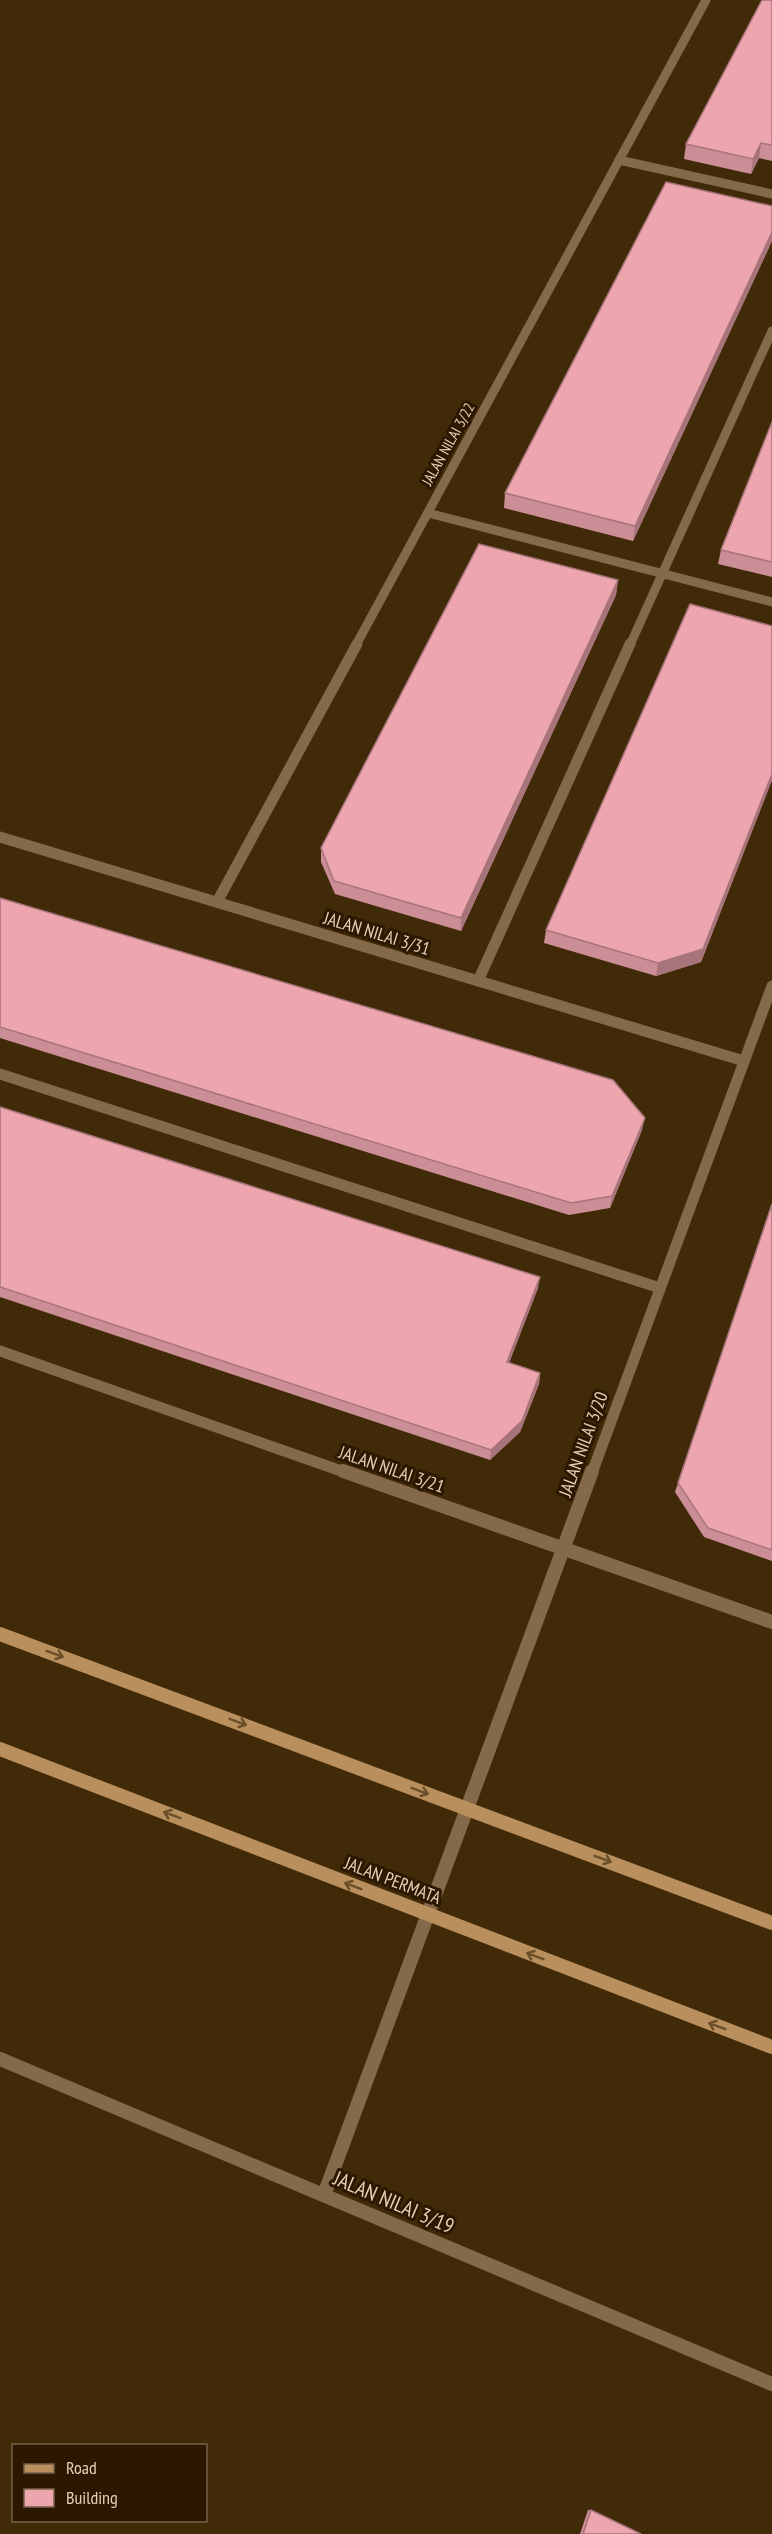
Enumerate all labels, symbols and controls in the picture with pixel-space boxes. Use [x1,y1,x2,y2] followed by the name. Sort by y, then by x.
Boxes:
[417,399,479,490] street label: JALAN NILAI 3/22
[320,906,433,960] street label: JALAN NILAI 3/31
[553,1388,613,1501] street label: JALAN NILAI 3/20
[335,1440,448,1498] street label: JALAN NILAI 3/21
[45,1650,64,1661] one-way arrow
[228,1718,246,1729] one-way arrow
[410,1786,429,1797] one-way arrow
[163,1809,181,1820] one-way arrow
[341,1851,445,1909] street label: JALAN PERMATA
[593,1855,612,1866] one-way arrow
[345,1880,363,1891] one-way arrow
[527,1950,545,1961] one-way arrow
[709,2020,727,2031] one-way arrow
[329,2164,458,2240] street label: JALAN NILAI 3/19
[12,2444,207,2522] legend
[66,2456,97,2479] text: Road
[66,2486,118,2509] text: Building

